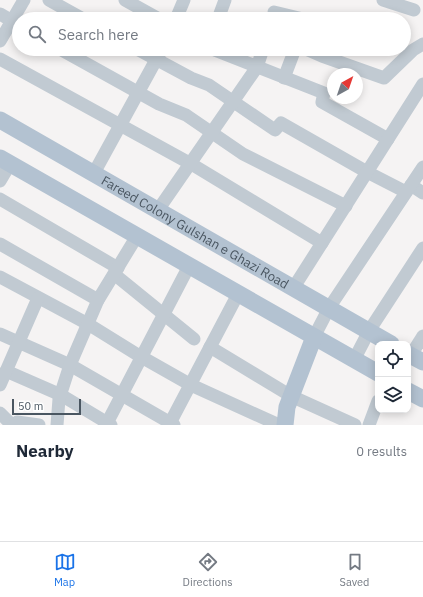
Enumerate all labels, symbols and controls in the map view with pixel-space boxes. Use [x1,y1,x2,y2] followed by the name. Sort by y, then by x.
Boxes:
[12,12,411,56] search box
[26,23,48,45] icon: search
[58,25,138,44] text: Search here
[327,68,363,104] north arrow
[98,171,292,292] street label: Fareed Colony Gulshan e Ghazi Road
[375,341,411,413] map controls
[375,341,411,377] button: locate
[375,377,411,413] button: layers
[12,397,81,416] scale bar
[18,399,43,413] text: 50 m
[16,440,74,462] text: Nearby
[356,443,407,460] text: 0 results
[54,551,76,589] tab: Map
[183,551,233,589] tab: Directions
[340,551,369,589] tab: Saved

